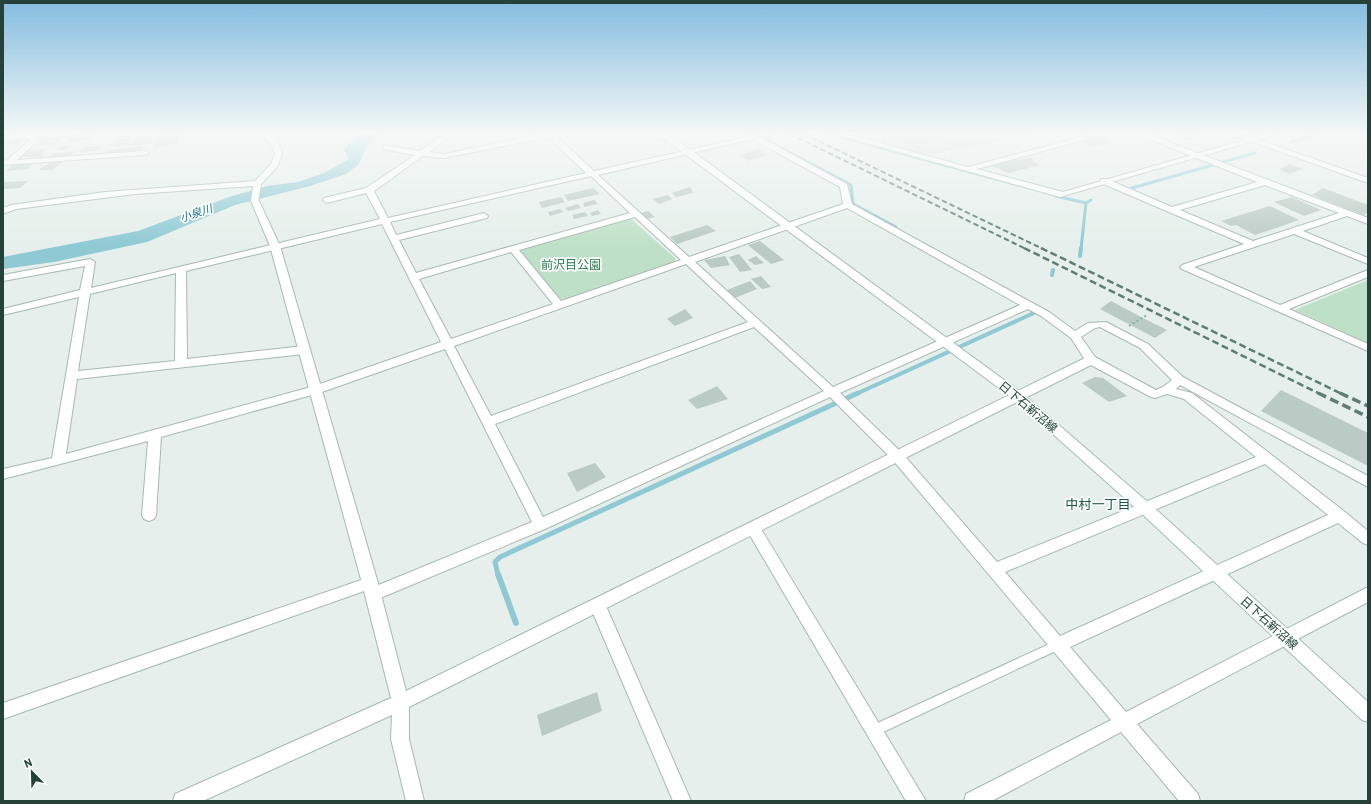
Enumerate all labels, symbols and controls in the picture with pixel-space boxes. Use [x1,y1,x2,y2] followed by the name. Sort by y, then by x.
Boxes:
[178,201,214,224] water label: 小泉川
[541,257,601,271] park label: 前沢目公園
[997,378,1061,435] street label: 日下石新沼線
[1065,496,1131,512] district label: 中村一丁目
[1238,593,1301,652] street label: 日下石新沼線
[12,752,52,792] north arrow
[22,755,34,770] text: N

